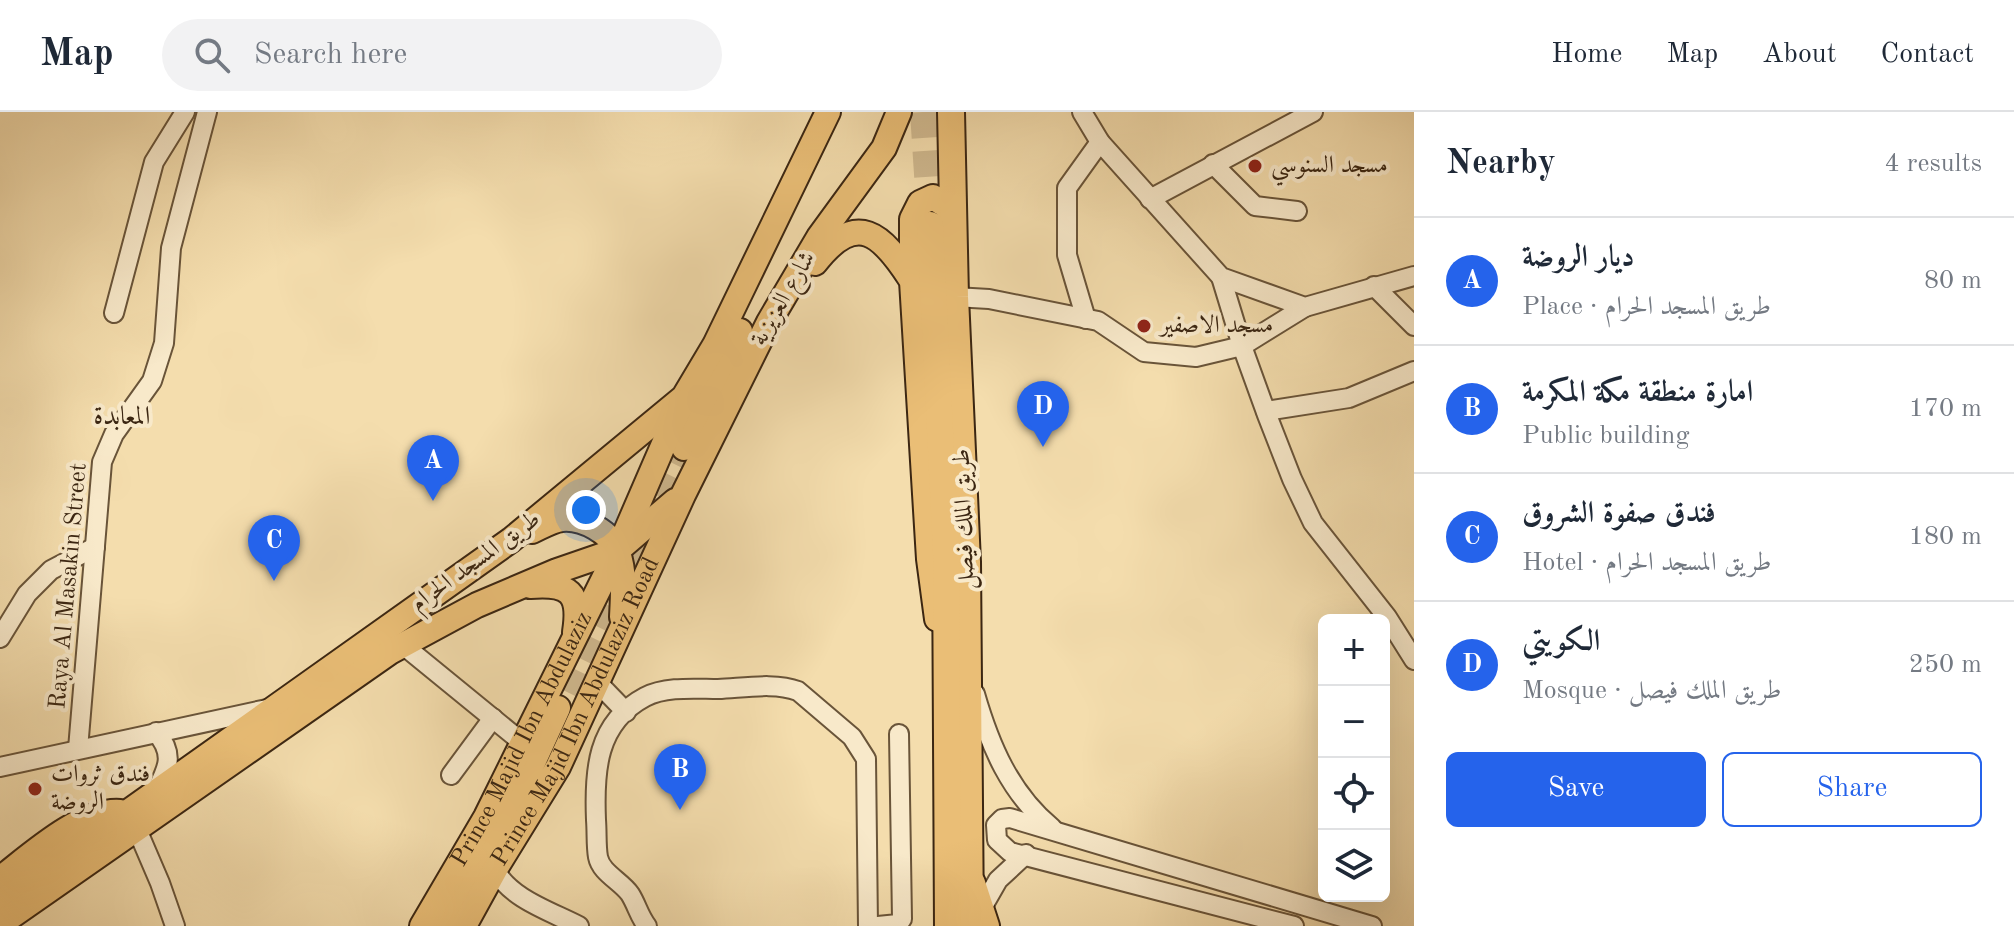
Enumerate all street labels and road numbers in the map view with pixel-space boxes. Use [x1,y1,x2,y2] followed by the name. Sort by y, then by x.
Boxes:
[747,248,826,353] street label: شارع العزيزية
[951,448,982,590] street label: طريق الملك فيصل
[46,462,92,710] street label: Raya Al Masakin Street
[407,507,549,622] street label: طريق المسجد الحرام
[484,552,666,870] street label: Prince Majid Ibn Abdulaziz Road
[445,607,599,871] street label: Prince Majid Ibn Abdulaziz

